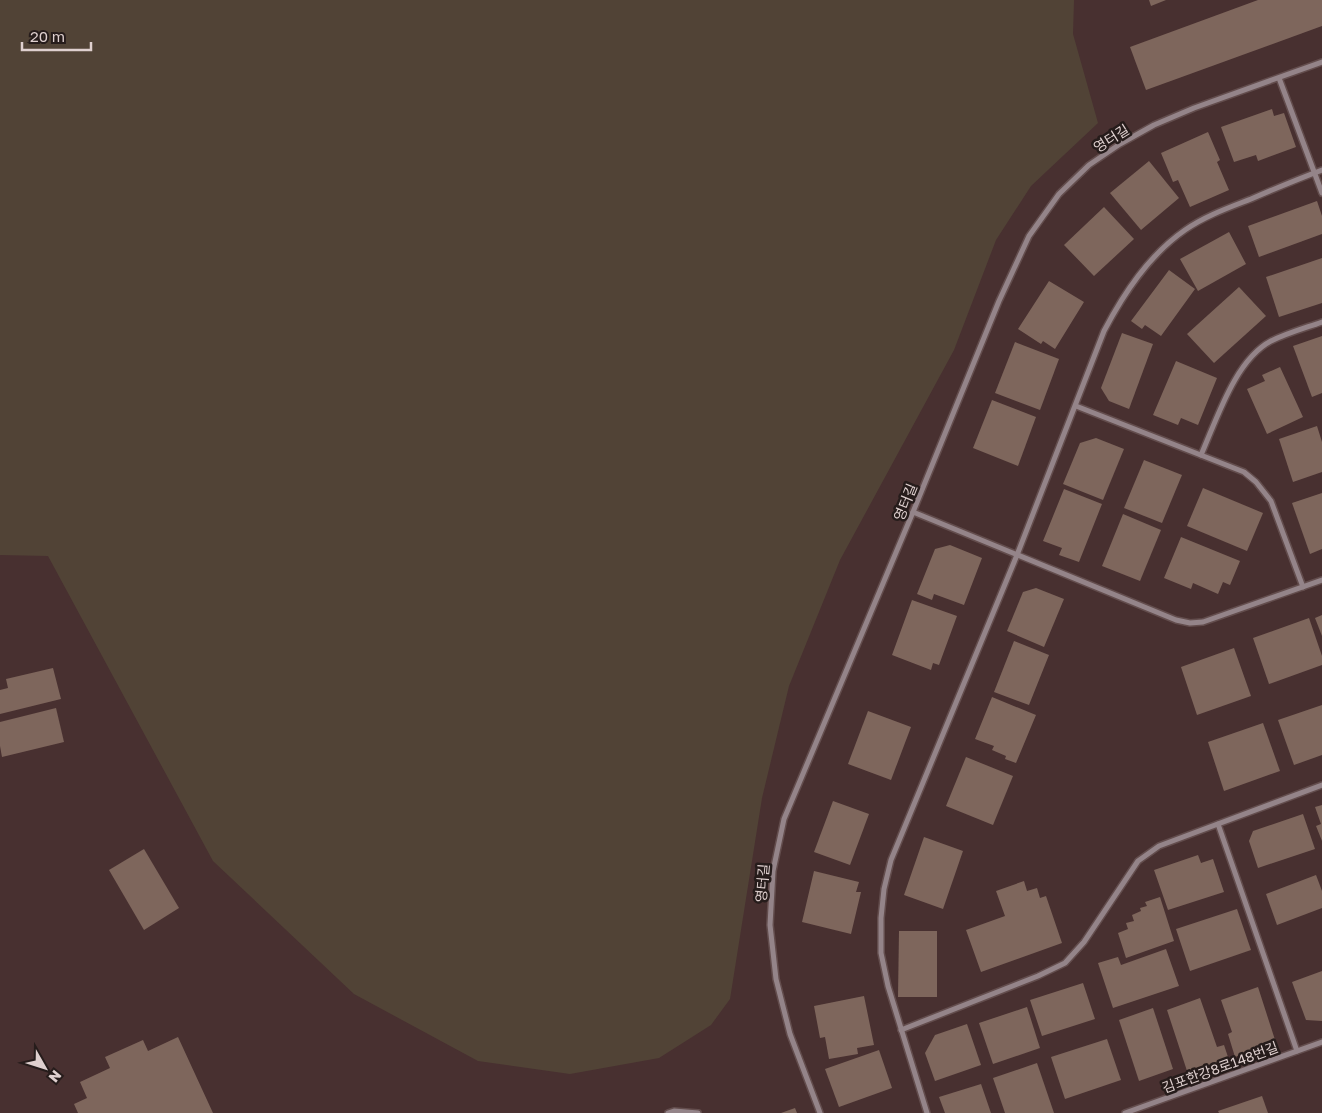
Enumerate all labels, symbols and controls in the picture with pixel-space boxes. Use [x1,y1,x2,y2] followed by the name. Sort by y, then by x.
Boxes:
[22,20,91,52] scale bar
[30,27,65,45] text: 20 m
[1090,121,1132,155] street label: 영터길
[890,481,920,523] street label: 영터길
[752,863,772,903] street label: 영터길
[1159,1038,1281,1096] street label: 김포한강8로148번길
[20,1043,70,1093] north arrow
[46,1067,65,1086] text: N

